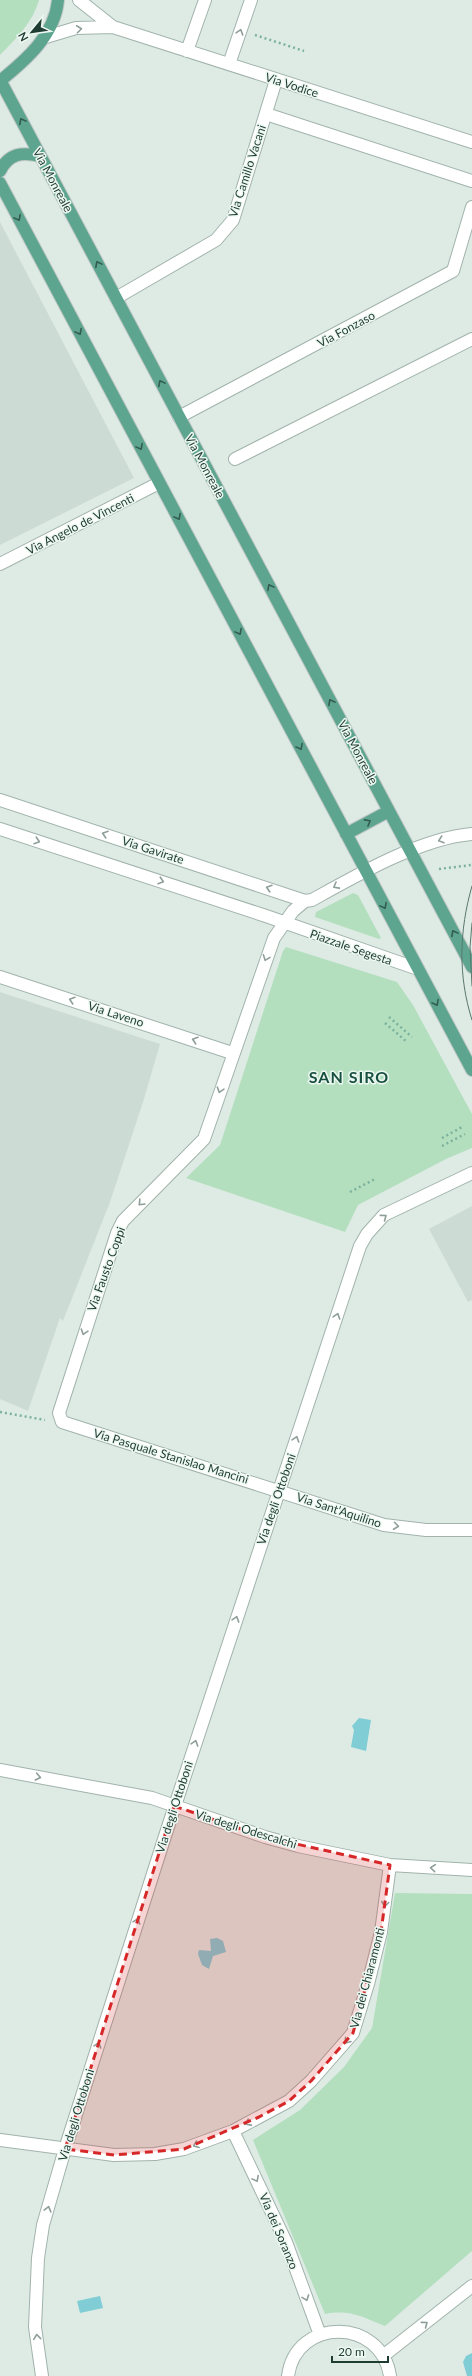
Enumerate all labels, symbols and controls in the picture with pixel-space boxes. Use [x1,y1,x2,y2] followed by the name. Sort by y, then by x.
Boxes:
[12,12,52,52] north arrow
[76,25,82,34] one-way arrow
[235,29,244,36] one-way arrow
[15,30,31,44] text: N
[263,69,321,101] street label: Via Vodice
[19,118,27,125] one-way arrow
[225,123,269,219] street label: Via Camillo Vacani
[30,146,76,214] street label: Via Monreale
[14,213,21,221] one-way arrow
[95,261,103,268] one-way arrow
[315,307,378,350] street label: Via Fonzaso
[75,328,82,336] one-way arrow
[158,380,166,387] one-way arrow
[182,432,228,500] street label: Via Monreale
[136,443,143,450] one-way arrow
[24,490,136,558] street label: Via Angelo de Vincenti
[173,513,180,520] one-way arrow
[267,584,275,591] one-way arrow
[234,628,241,635] one-way arrow
[328,699,336,706] one-way arrow
[335,718,381,786] street label: Via Monreale
[295,742,302,750] one-way arrow
[364,820,371,827] one-way arrow
[102,831,109,839] one-way arrow
[120,833,186,867] street label: Via Gavirate
[437,835,444,844] one-way arrow
[33,836,40,845] one-way arrow
[157,877,164,885] one-way arrow
[333,882,340,889] one-way arrow
[265,884,272,893] one-way arrow
[380,901,387,909] one-way arrow
[308,926,394,968] street label: Piazzale Segesta
[451,929,458,937] one-way arrow
[262,954,270,961] one-way arrow
[68,996,75,1005] one-way arrow
[86,998,146,1030] street label: Via Laveno
[432,999,439,1006] one-way arrow
[192,1036,199,1044] one-way arrow
[309,1067,389,1086] district label: SAN SIRO
[216,1087,225,1094] one-way arrow
[138,1198,146,1206] one-way arrow
[380,1215,387,1222] one-way arrow
[84,1225,128,1313] street label: Via Fausto Coppi
[332,1313,341,1320] one-way arrow
[80,1329,89,1336] one-way arrow
[92,1425,251,1487] street label: Via Pasquale Stanislao Mancini
[291,1436,300,1443] one-way arrow
[253,1451,299,1547] street label: Via degli Ottoboni
[295,1489,384,1531] street label: Via Sant'Aquilino
[393,1521,399,1530] one-way arrow
[231,1616,240,1623] one-way arrow
[191,1739,199,1746] one-way arrow
[152,1759,196,1855] street label: Via degli Ottoboni
[35,1772,41,1780] one-way arrow
[193,1806,299,1852] street label: Via degli Odescalchi
[430,1864,436,1873] one-way arrow
[381,1901,390,1907] one-way arrow
[132,1918,141,1925] one-way arrow
[346,1926,388,2030] street label: Via dei Chiaramonti
[344,2037,351,2044] one-way arrow
[93,2041,102,2048] one-way arrow
[55,2067,97,2163] street label: Via degli Ottoboni
[244,2119,252,2126] one-way arrow
[193,2140,200,2149] one-way arrow
[251,2174,259,2182] one-way arrow
[256,2191,302,2272] street label: Via dei Soranzo
[43,2205,52,2212] one-way arrow
[302,2295,310,2302] one-way arrow
[420,2322,427,2329] one-way arrow
[32,2334,41,2340] one-way arrow
[332,2338,388,2364] scale bar
[338,2344,365,2359] text: 20 m

